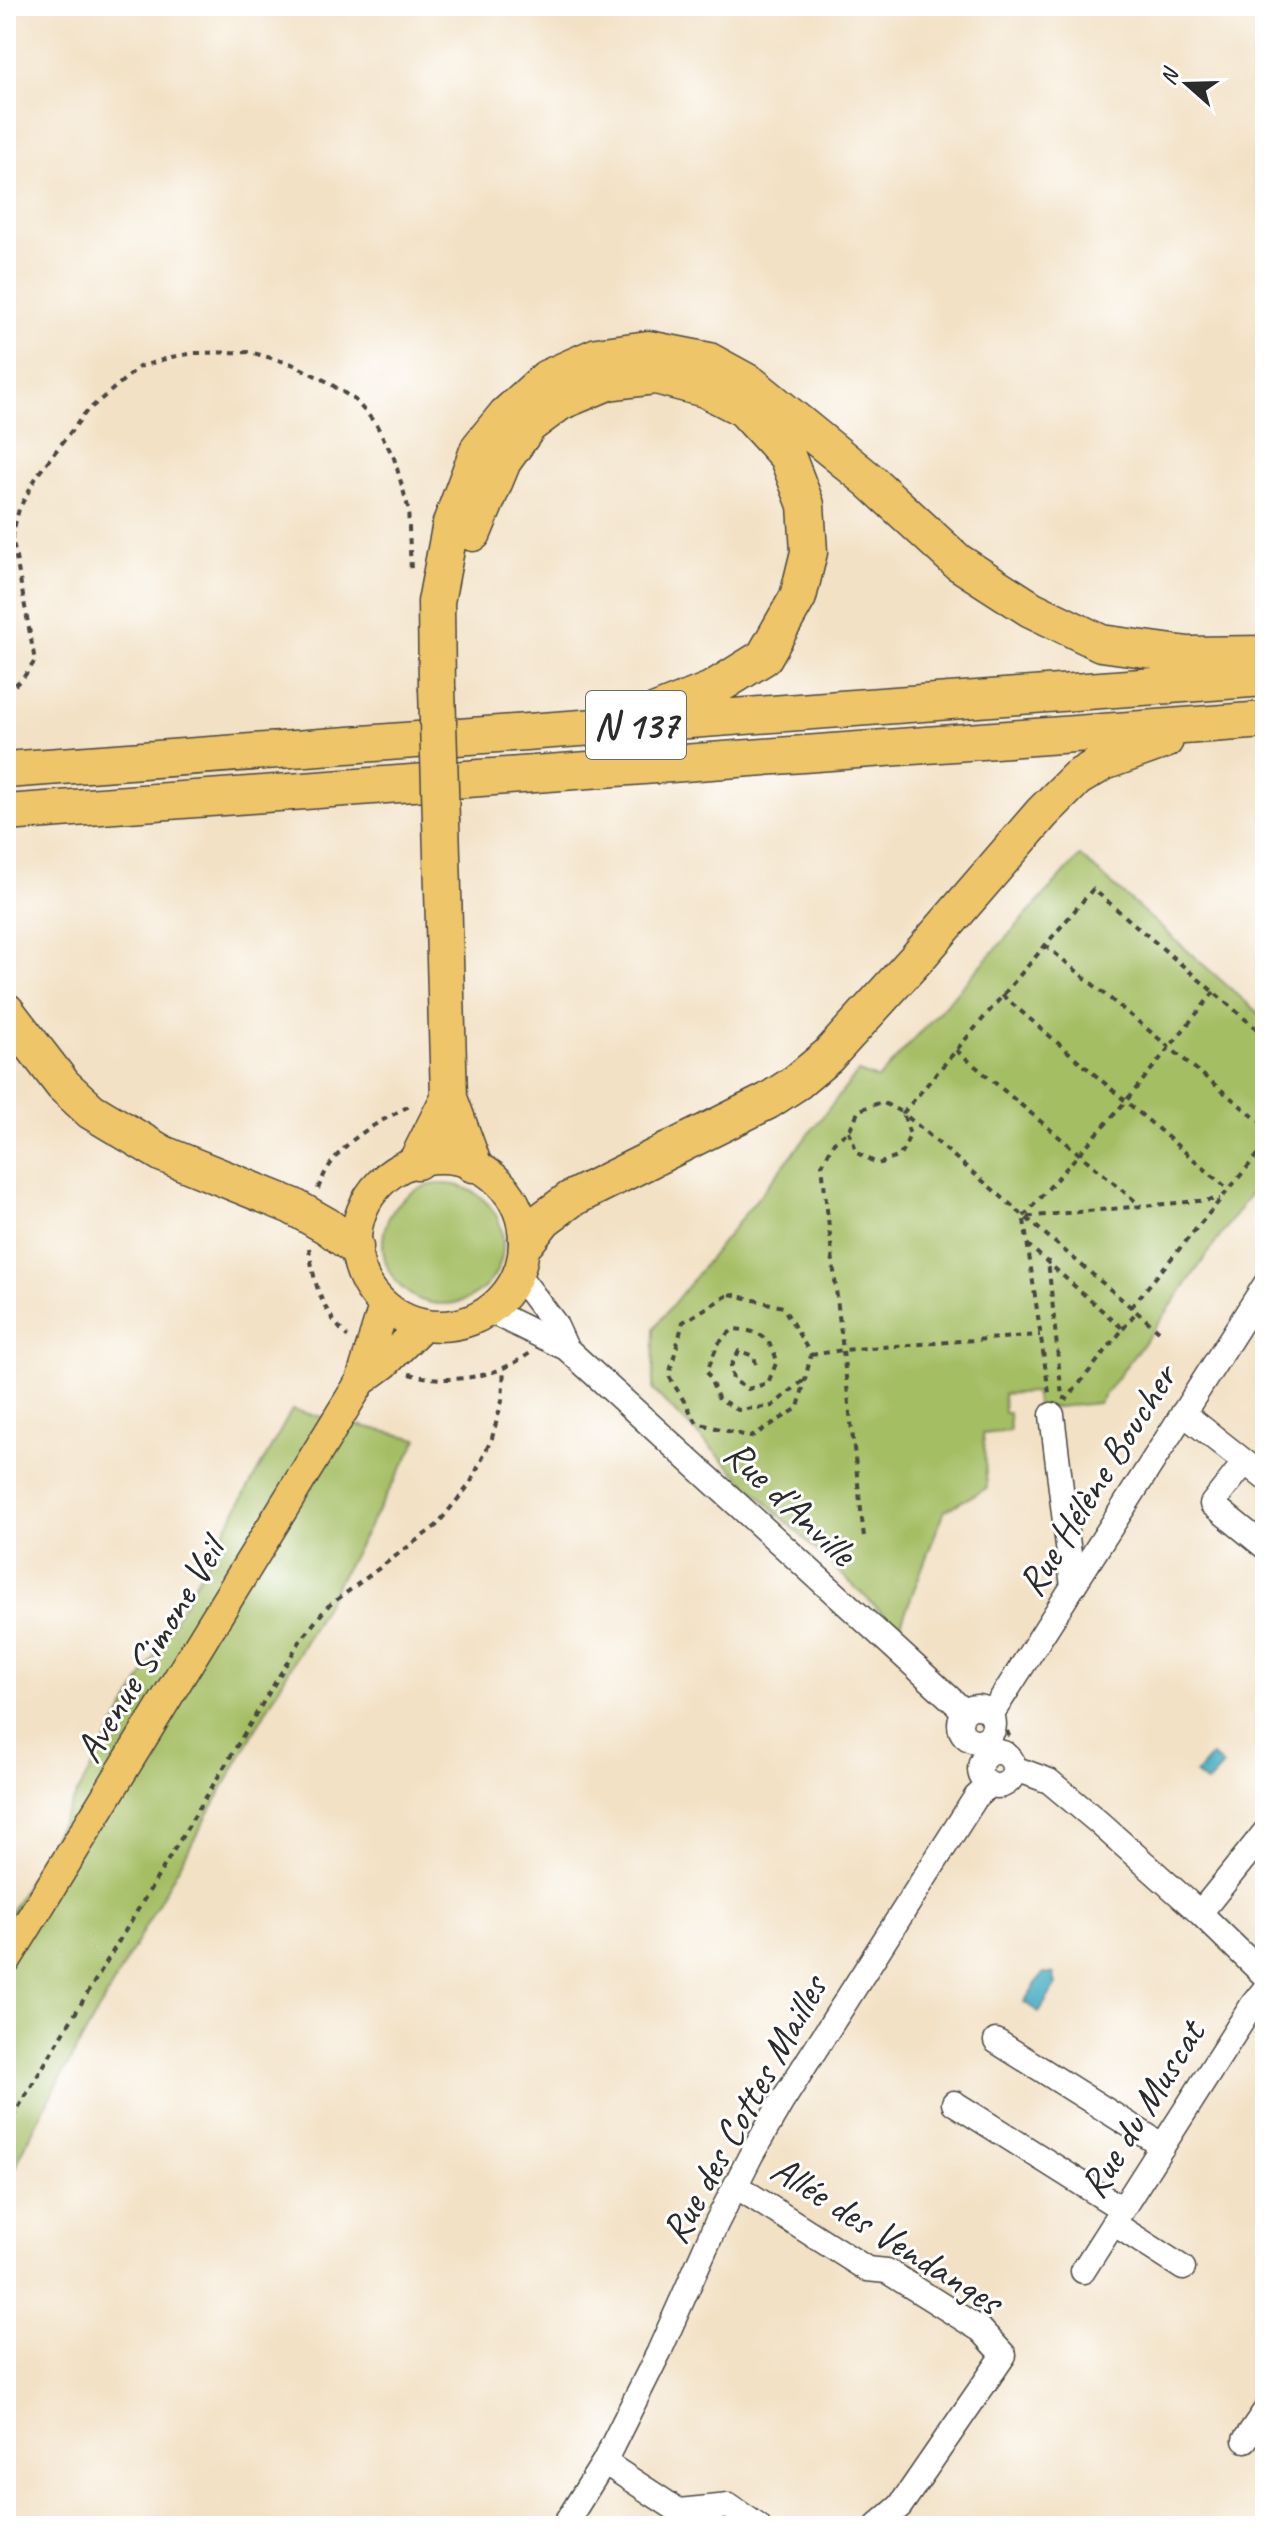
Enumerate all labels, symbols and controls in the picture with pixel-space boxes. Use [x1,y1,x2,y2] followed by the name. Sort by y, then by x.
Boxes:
[1147,44,1227,124] north arrow
[1154,63,1186,89] text: N
[586,691,686,759] road number: N 137
[1006,1353,1190,1605] street label: Rue Hélène Boucher
[714,1429,869,1579] street label: Rue d'Anville
[63,1524,239,1771] street label: Avenue Simone Veil
[650,1964,840,2252] street label: Rue des Cottes Mailles
[1068,2009,1218,2207] street label: Rue du Muscat
[762,2144,1014,2327] street label: Allée des Vendanges

